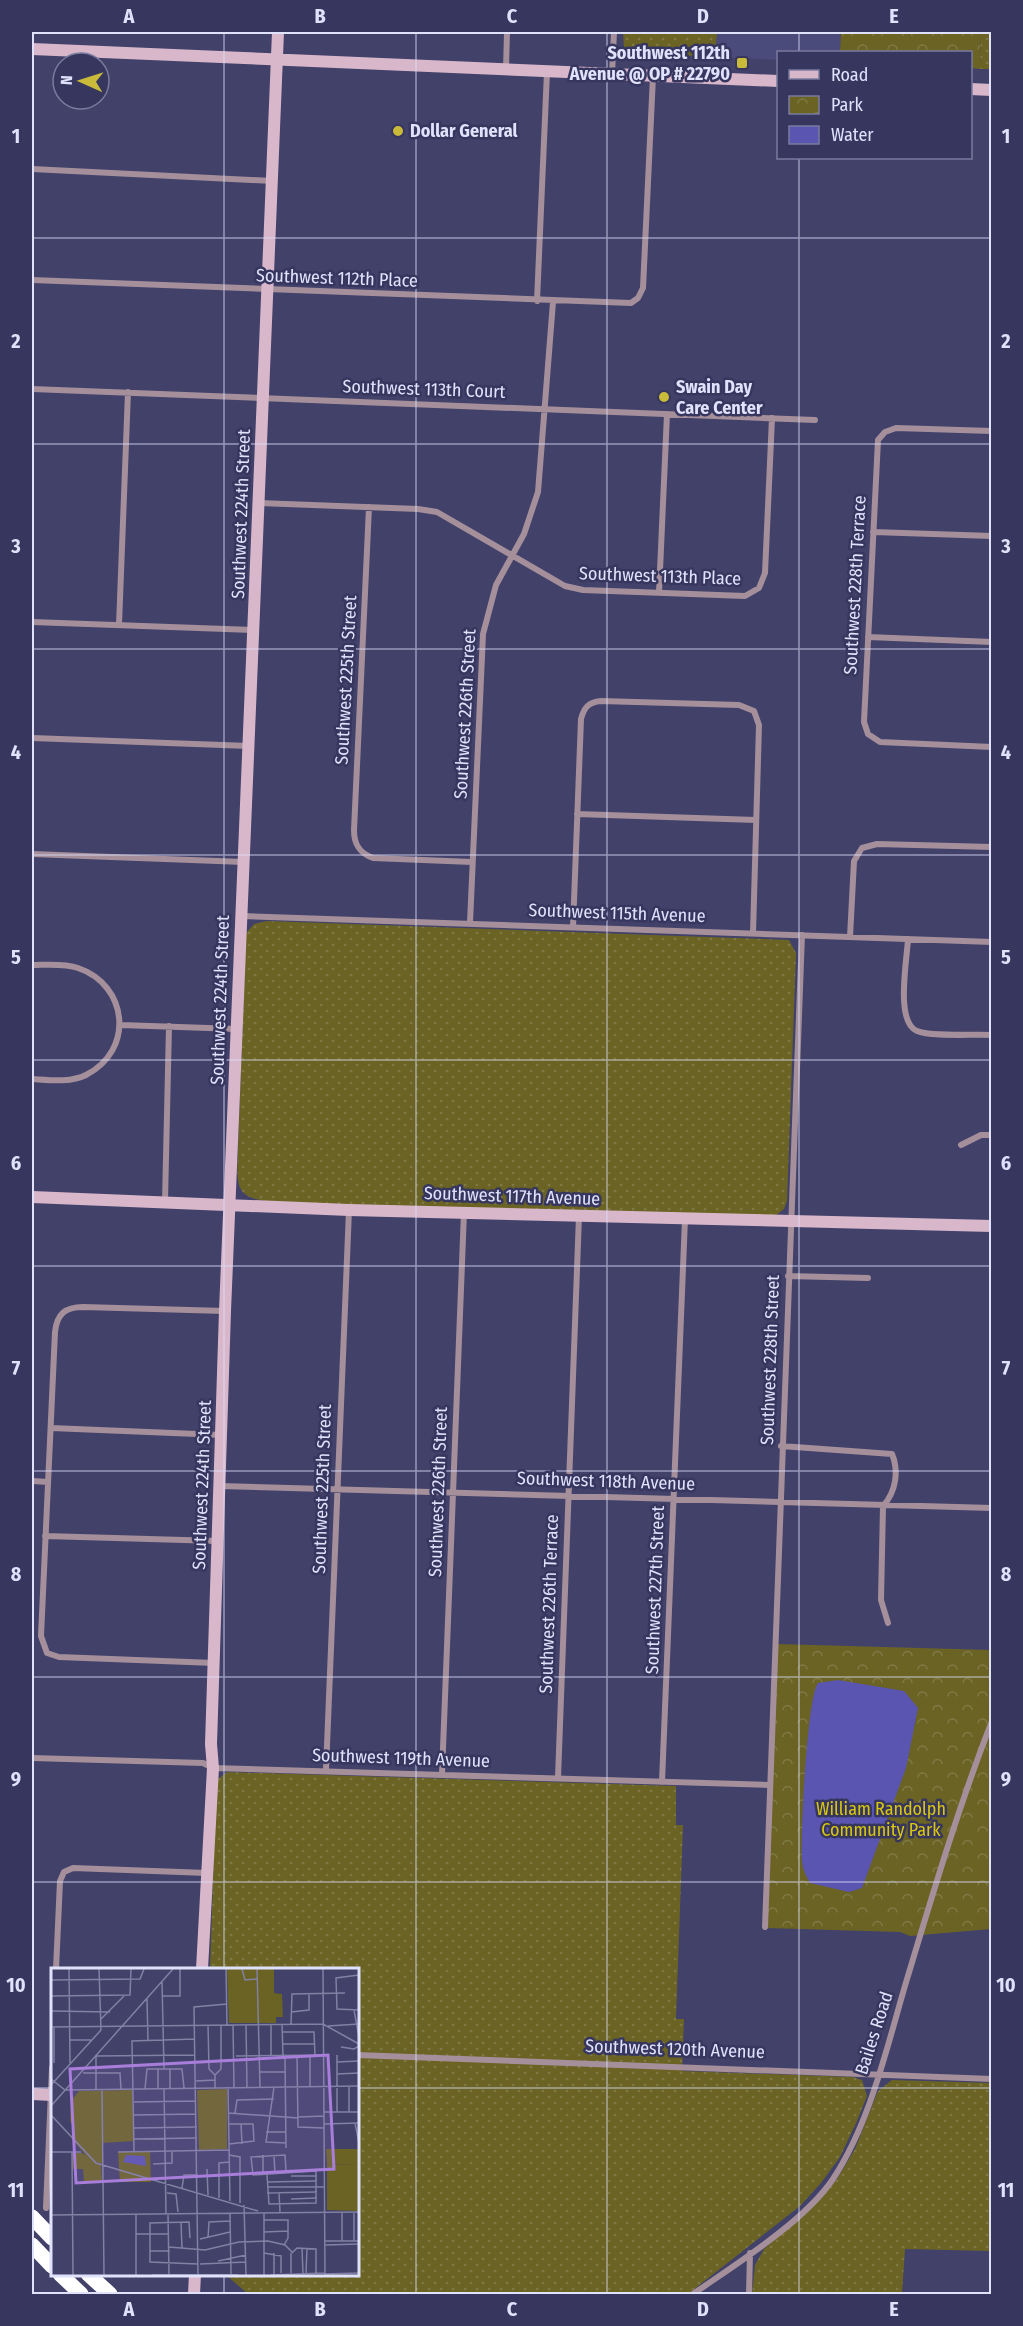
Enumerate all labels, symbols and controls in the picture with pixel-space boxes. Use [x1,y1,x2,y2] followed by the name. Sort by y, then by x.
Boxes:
[123,4,136,28] text: A
[314,4,326,28] text: B
[507,4,518,28] text: C
[697,4,709,28] text: D
[889,4,899,28] text: E
[569,42,730,85] place label: Southwest 112th Avenue @ OP # 22790
[51,51,111,111] north arrow
[777,51,972,159] legend
[735,56,749,70] marker: Southwest 112th Avenue @ OP # 22790
[831,64,868,86] text: Road
[57,75,76,86] text: N
[831,94,864,116] text: Park
[410,120,517,142] place label: Dollar General
[12,124,20,148] text: 1
[391,124,405,138] marker: Dollar General
[831,124,874,146] text: Water
[1002,124,1010,148] text: 1
[256,264,418,292] street label: Southwest 112th Place
[10,329,21,353] text: 2
[1000,329,1011,353] text: 2
[342,375,506,403] street label: Southwest 113th Court
[676,376,763,419] place label: Swain Day Care Center
[657,390,671,404] marker: Swain Day Care Center
[227,429,255,599] street label: Southwest 224th Street
[839,495,871,675] street label: Southwest 228th Terrace
[10,534,21,558] text: 3
[1000,534,1011,558] text: 3
[579,562,742,590] street label: Southwest 113th Place
[331,595,361,765] street label: Southwest 225th Street
[450,628,480,800] street label: Southwest 226th Street
[11,740,21,764] text: 4
[1001,740,1011,764] text: 4
[528,899,706,927] street label: Southwest 115th Avenue
[206,915,234,1085] street label: Southwest 224th Street
[11,945,21,969] text: 5
[1001,945,1011,969] text: 5
[11,1151,21,1175] text: 6
[1001,1151,1011,1175] text: 6
[423,1182,601,1210] street label: Southwest 117th Avenue
[756,1274,784,1446] street label: Southwest 228th Street
[12,1356,21,1380] text: 7
[1002,1356,1011,1380] text: 7
[188,1400,216,1570] street label: Southwest 224th Street
[308,1404,336,1574] street label: Southwest 225th Street
[424,1406,452,1578] street label: Southwest 226th Street
[517,1467,696,1495] street label: Southwest 118th Avenue
[641,1505,669,1675] street label: Southwest 227th Street
[535,1514,563,1694] street label: Southwest 226th Terrace
[11,1562,22,1586] text: 8
[1001,1562,1012,1586] text: 8
[312,1744,490,1772] street label: Southwest 119th Avenue
[11,1767,21,1791] text: 9
[1001,1767,1011,1791] text: 9
[816,1798,946,1841] park label: William Randolph Community Park
[51,1968,358,2275] inset map
[6,1973,26,1997] text: 10
[996,1973,1016,1997] text: 10
[850,1989,898,2077] street label: Bailes Road
[585,2035,765,2063] street label: Southwest 120th Avenue
[8,2178,24,2202] text: 11
[998,2178,1014,2202] text: 11
[123,2297,136,2321] text: A
[314,2297,326,2321] text: B
[507,2297,518,2321] text: C
[697,2297,709,2321] text: D
[889,2297,899,2321] text: E

